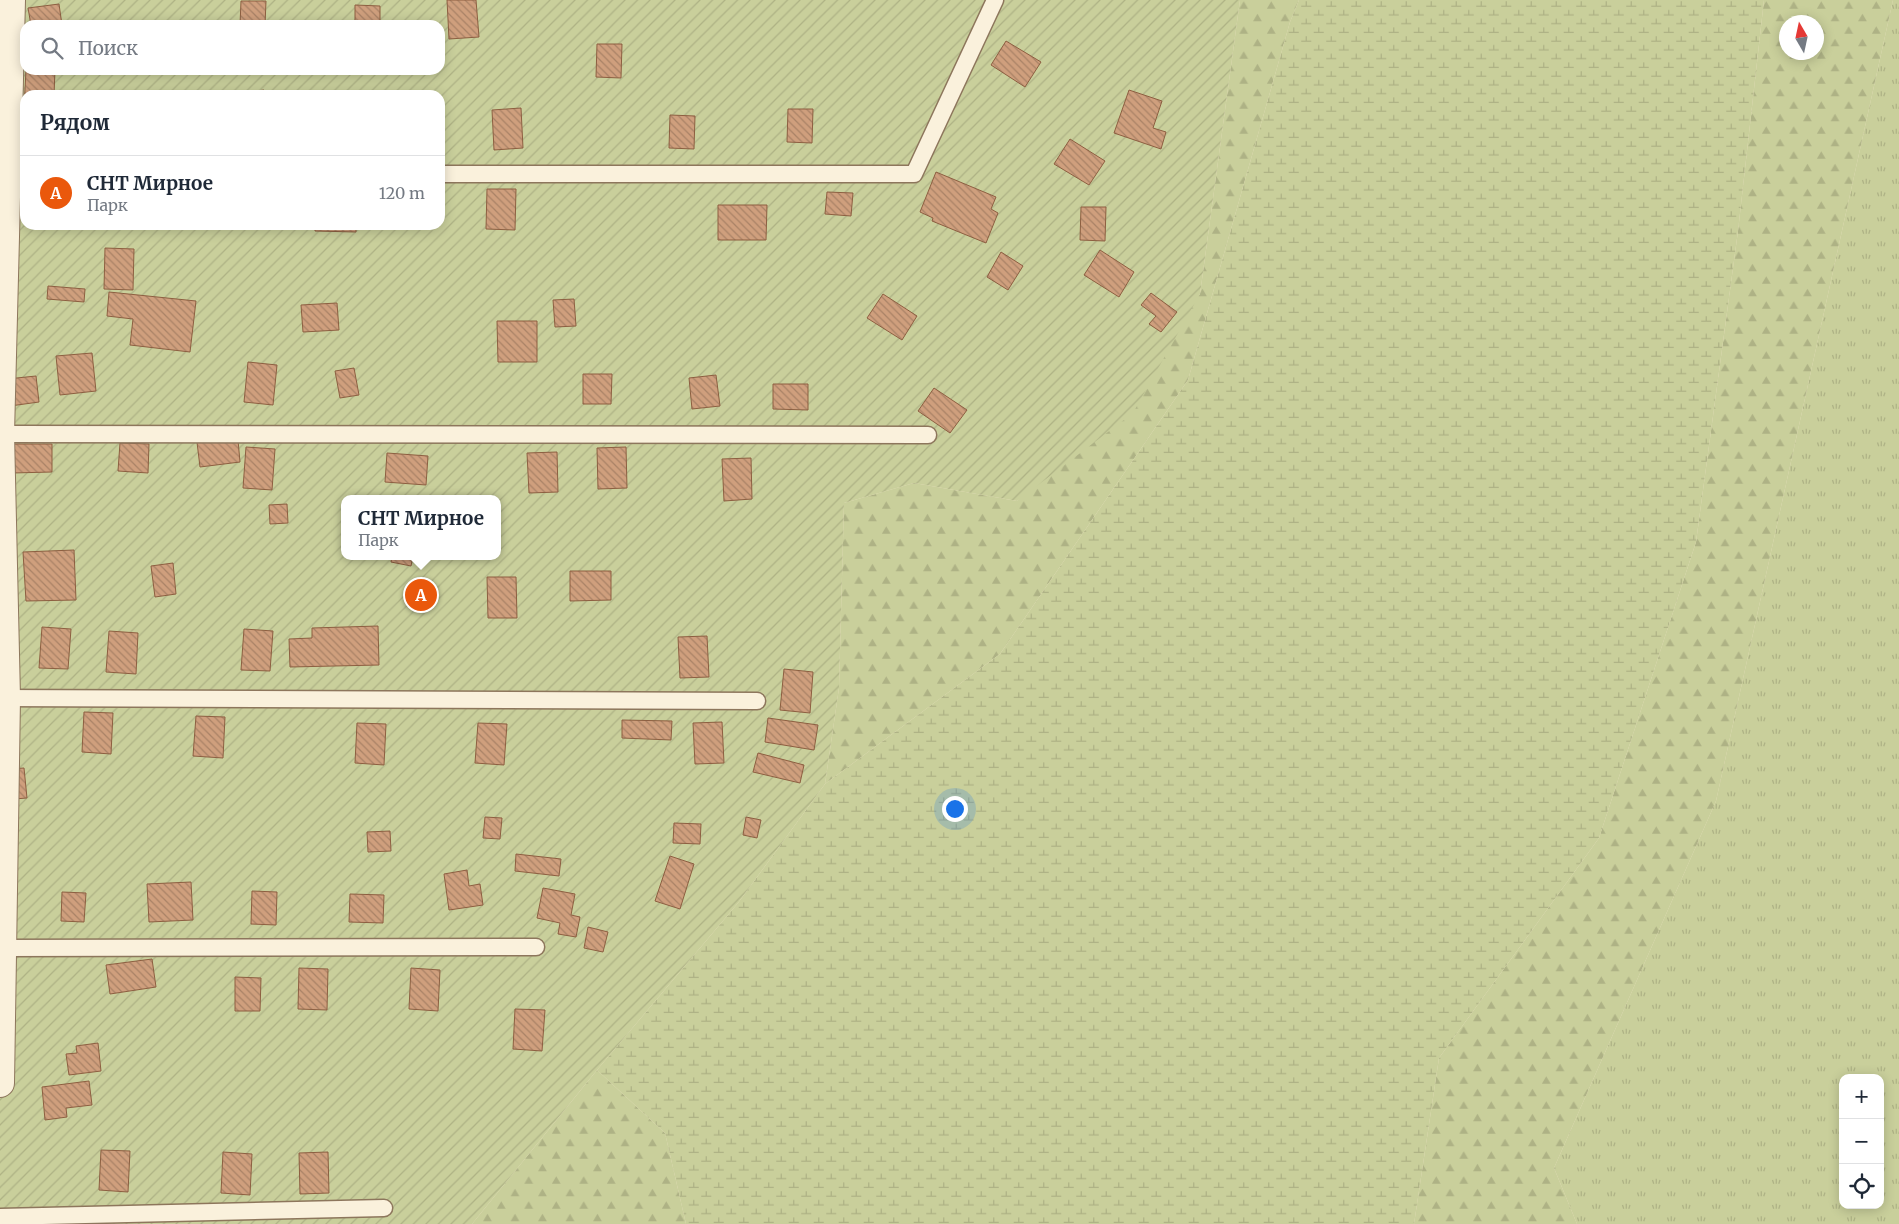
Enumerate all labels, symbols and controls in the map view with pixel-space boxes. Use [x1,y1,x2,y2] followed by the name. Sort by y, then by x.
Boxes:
[1779,15,1824,60] north arrow
[20,20,445,75] search box
[38,34,66,62] icon: search
[78,36,138,60] text: Поиск
[40,109,110,136] text: Рядом
[87,171,213,195] text: СНТ Мирное
[50,183,62,203] text: A
[379,183,425,203] text: 120 m
[87,195,128,215] text: Парк
[341,495,501,560] popup
[358,506,484,530] text: СНТ Мирное
[358,530,399,550] text: Парк
[405,576,437,614] pin: A
[942,796,968,822] your location
[1839,1074,1884,1209] map controls
[1839,1074,1884,1119] button: +
[1839,1119,1884,1164] button: −
[1839,1164,1884,1209] button: locate

